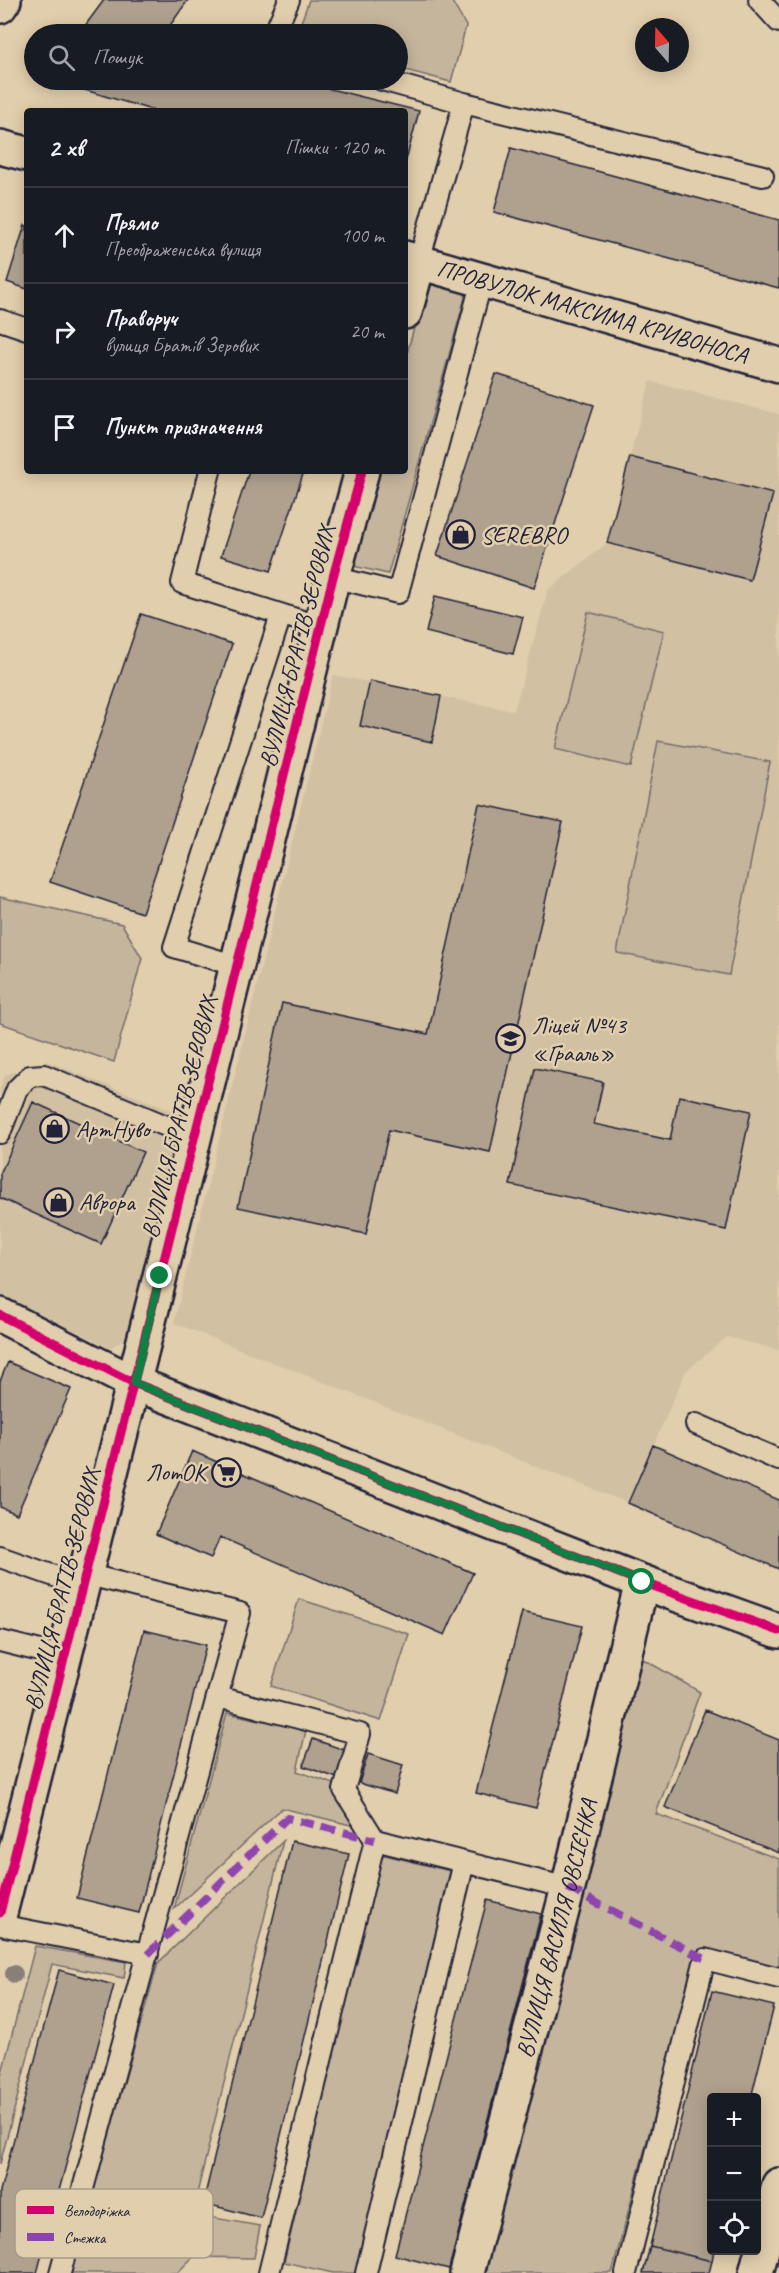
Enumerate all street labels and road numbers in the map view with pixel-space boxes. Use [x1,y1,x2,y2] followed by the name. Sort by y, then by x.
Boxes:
[434,253,752,371] street label: ПРОВУЛОК МАКСИМА КРИВОНОСА
[252,520,342,770] street label: ВУЛИЦЯ БРАТІВ ЗЕРОВИХ
[134,991,224,1241] street label: ВУЛИЦЯ БРАТІВ ЗЕРОВИХ
[17,1463,107,1713] street label: ВУЛИЦЯ БРАТІВ ЗЕРОВИХ
[509,1796,604,2061] street label: ВУЛИЦЯ ВАСИЛЯ ОВСІЄНКА

